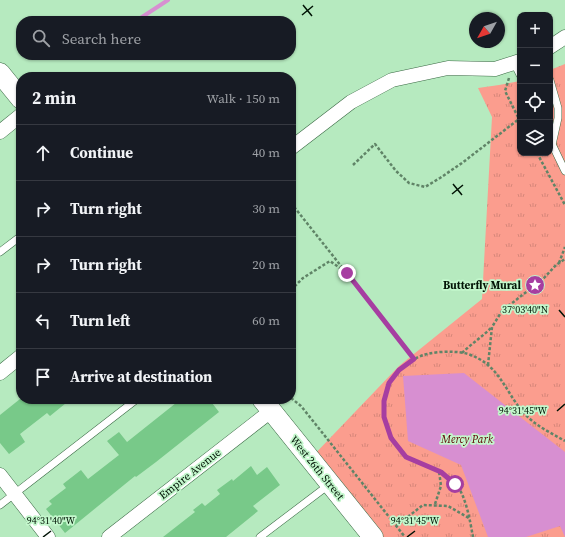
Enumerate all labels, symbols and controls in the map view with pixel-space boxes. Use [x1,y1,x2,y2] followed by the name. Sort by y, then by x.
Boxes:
[469,12,505,48] north arrow
[517,12,553,156] map controls
[517,12,553,48] button: +
[16,16,296,60] search box
[30,27,52,49] icon: search
[62,28,141,49] text: Search here
[517,48,553,84] button: −
[517,84,553,120] button: locate
[32,86,76,110] text: 2 min
[207,90,280,107] text: Walk · 150 m
[517,120,553,156] button: layers
[32,142,54,164] icon: ahead
[70,142,133,163] text: Continue
[252,144,280,161] text: 40 m
[32,198,54,220] icon: right
[70,198,142,219] text: Turn right
[252,200,280,217] text: 30 m
[32,254,54,276] icon: right
[70,254,142,275] text: Turn right
[252,256,280,273] text: 20 m
[338,264,356,282] route end
[524,274,546,296] place icon: Butterfly Mural
[443,278,521,293] place label: Butterfly Mural
[502,303,548,316] text: 37°03'40"N
[32,310,54,332] icon: left
[70,310,130,331] text: Turn left
[252,312,280,329] text: 60 m
[32,366,54,388] icon: arrive
[70,366,212,387] text: Arrive at destination
[499,404,548,417] text: 94°31'45"W
[440,432,494,447] park label: Mercy Park
[286,433,348,504] street label: West 26th Street
[156,445,224,503] street label: Empire Avenue
[446,475,464,493] route start
[27,514,76,527] text: 94°31'40"W
[391,514,440,527] text: 94°31'45"W

